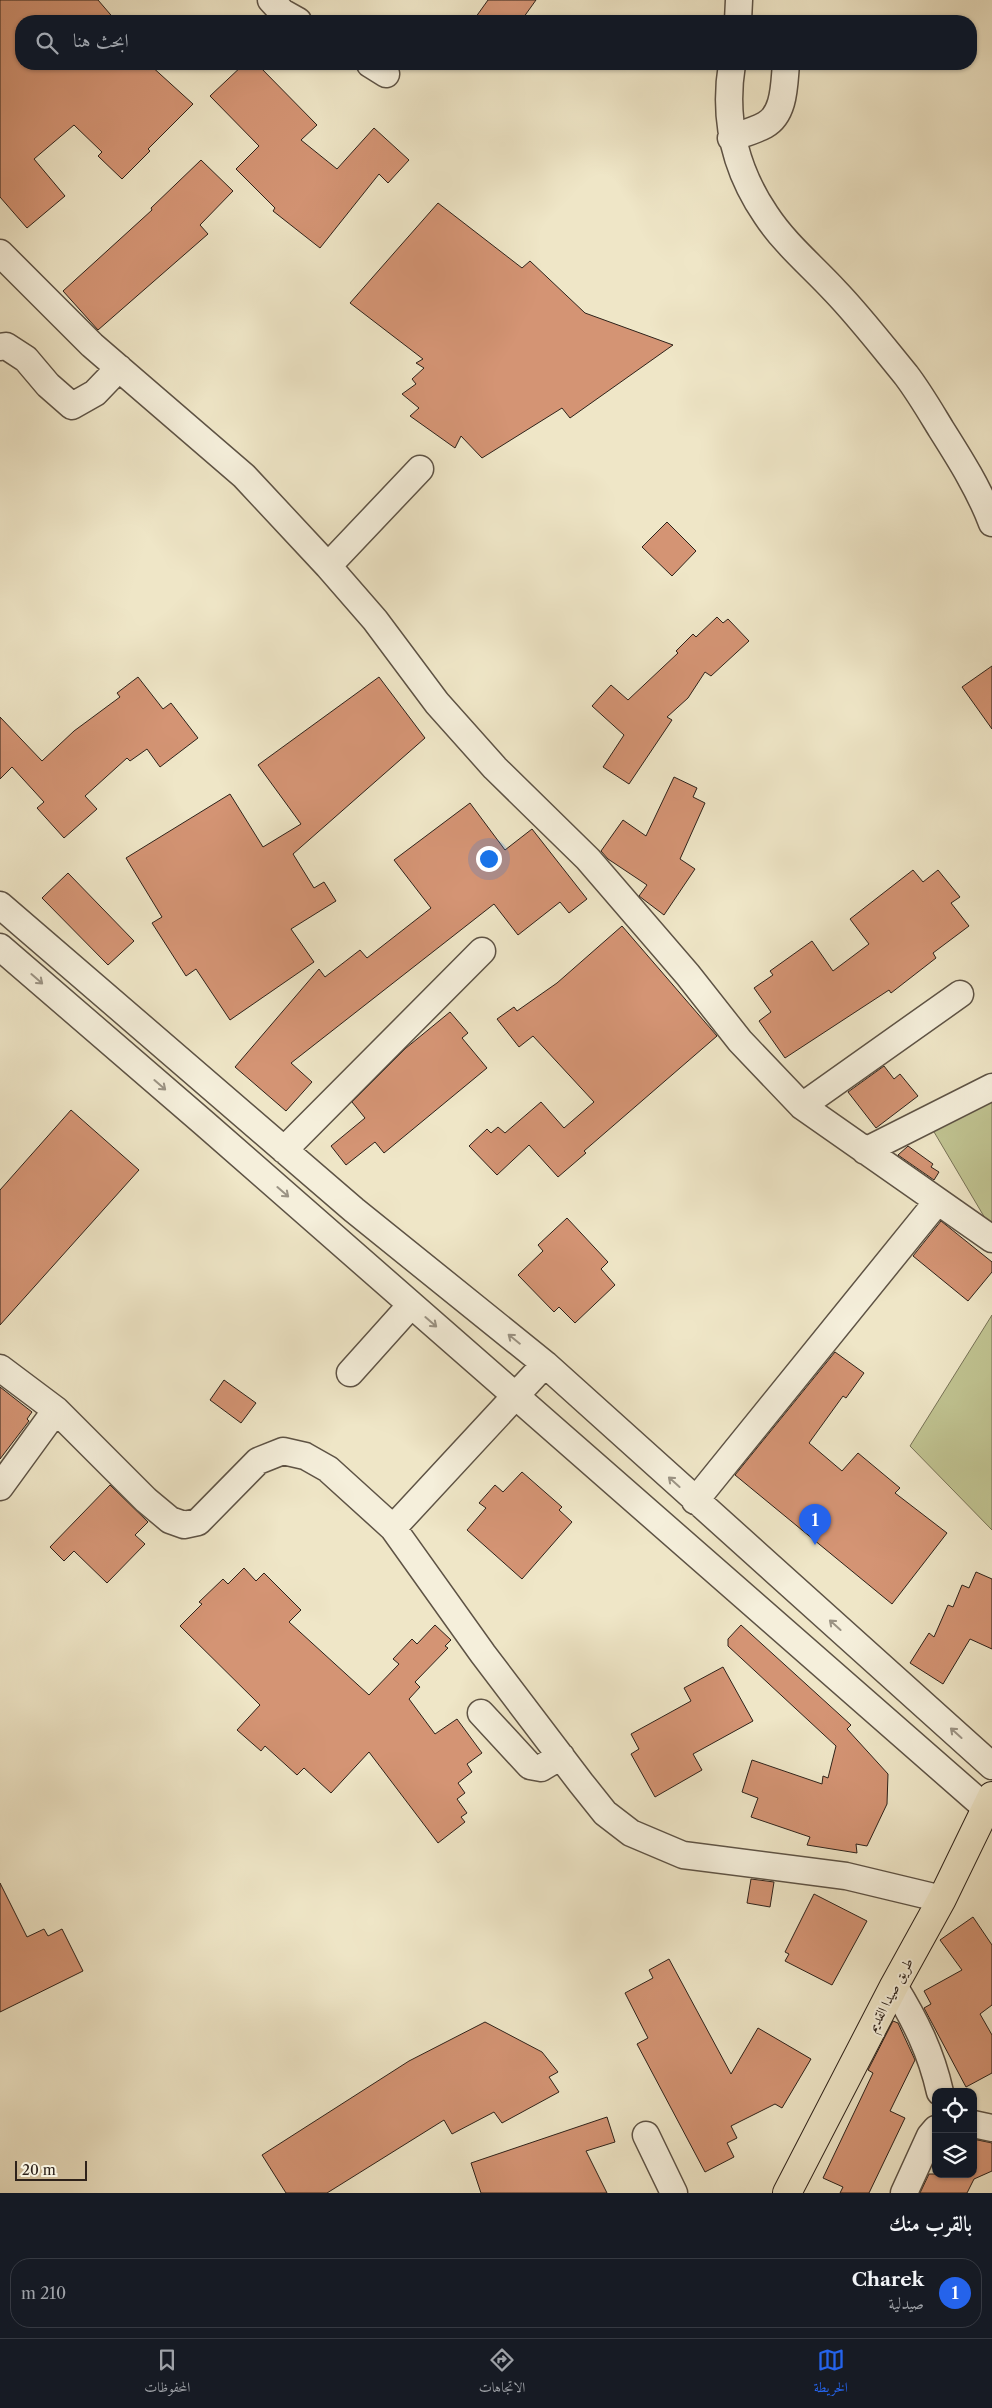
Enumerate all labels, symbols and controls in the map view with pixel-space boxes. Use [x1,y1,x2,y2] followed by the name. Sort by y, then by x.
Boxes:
[15,15,977,70] search box
[33,29,61,57] icon: search
[73,29,129,52] text: ابحث هنا
[476,846,502,872] your location
[30,973,43,984] one-way arrow
[153,1079,166,1090] one-way arrow
[276,1186,289,1197] one-way arrow
[424,1316,437,1327] one-way arrow
[507,1333,520,1344] one-way arrow
[668,1476,681,1488] one-way arrow
[799,1504,831,1545] pin: 1
[828,1619,841,1631] one-way arrow
[949,1728,962,1739] one-way arrow
[863,1955,921,2037] street label: طريق صيدا القديم
[932,2088,977,2178] map controls
[932,2088,977,2133] button: locate
[932,2133,977,2178] button: layers
[15,2158,88,2181] scale bar
[22,2161,56,2179] text: 20 m
[889,2211,972,2236] text: بالقرب منك
[852,2268,924,2291] text: Charek
[21,2283,66,2303] text: 210 m
[951,2283,959,2303] text: 1
[889,2293,924,2313] text: صيدلية
[144,2346,190,2401] tab: المحفوظات
[479,2346,525,2401] tab: الاتجاهات
[814,2346,848,2401] tab: الخريطة

